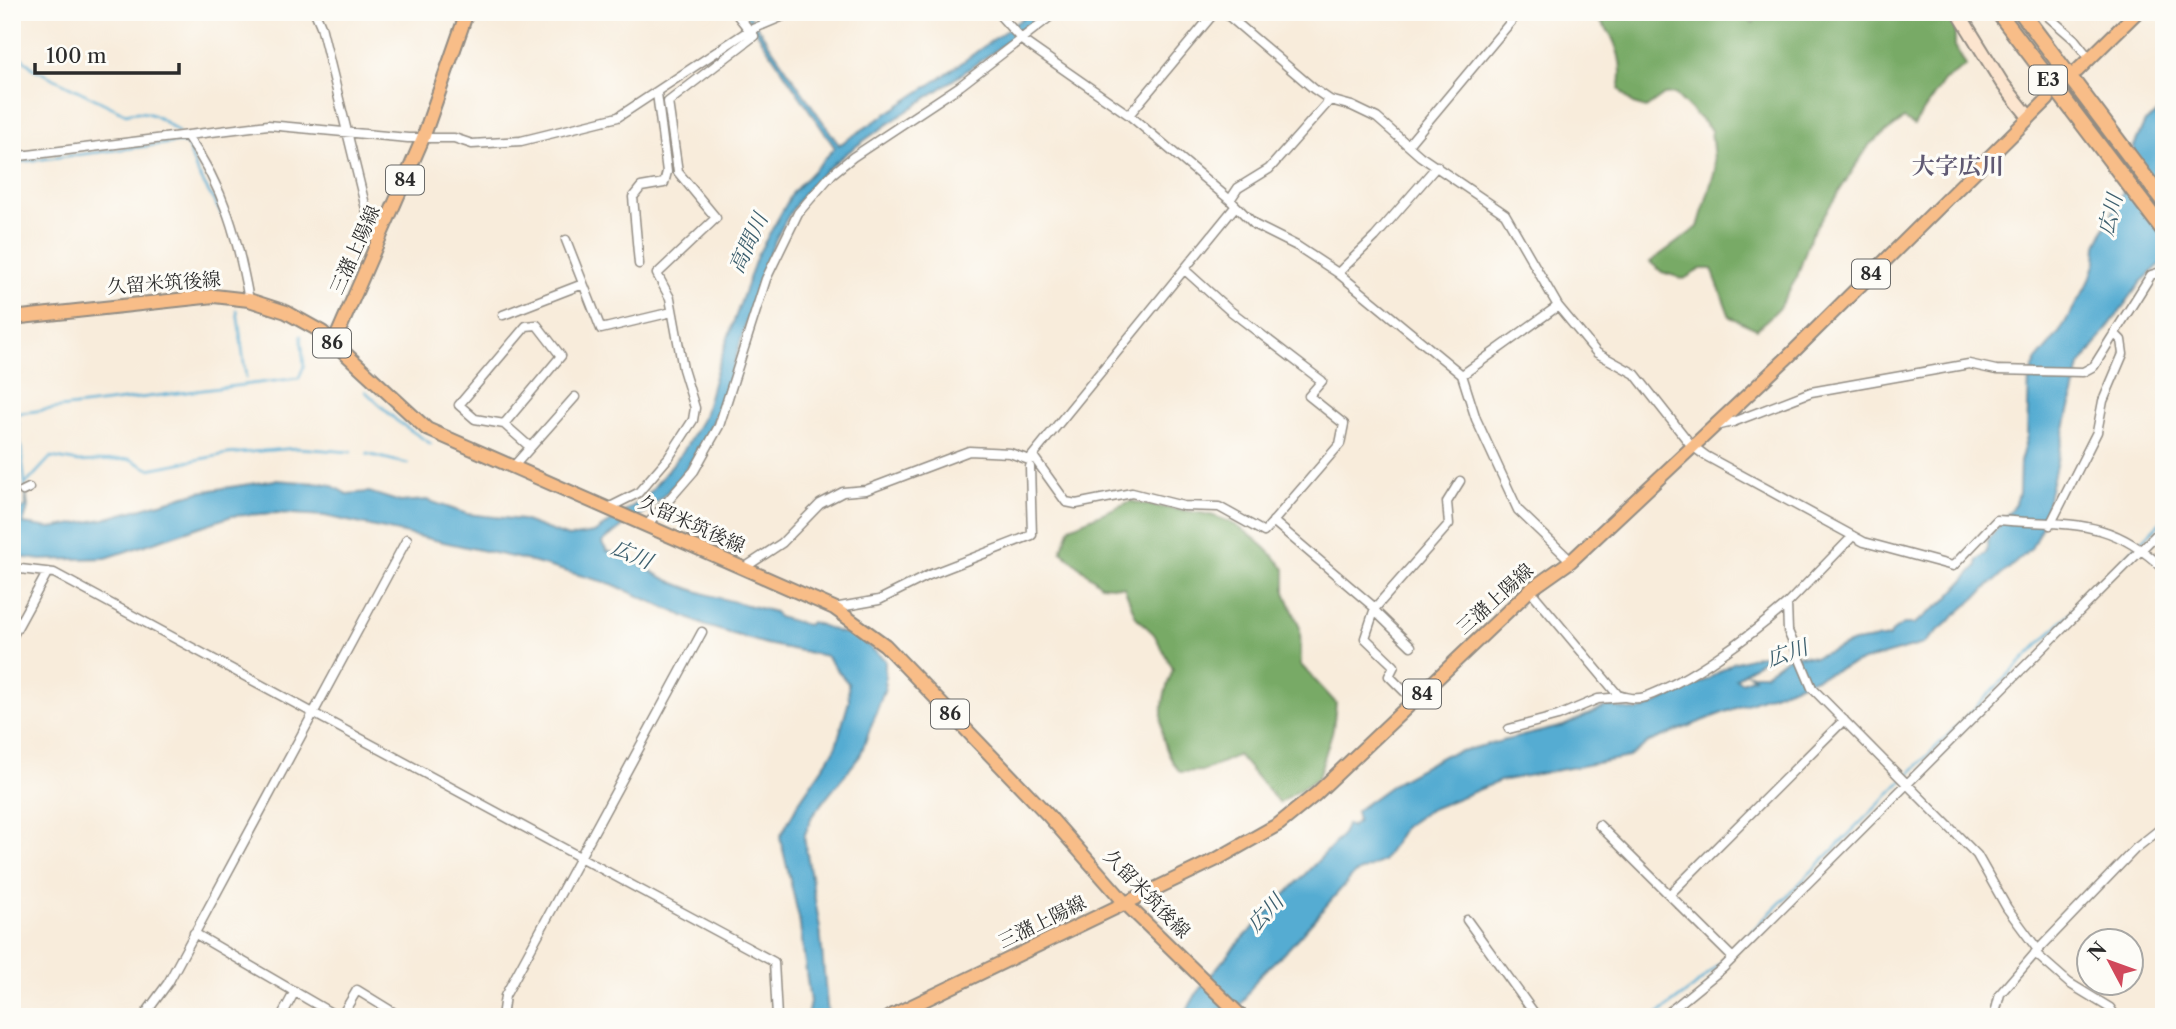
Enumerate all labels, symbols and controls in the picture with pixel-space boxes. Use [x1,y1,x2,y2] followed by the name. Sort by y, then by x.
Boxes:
[35,32,178,76] scale bar
[46,43,107,68] text: 100 m
[2029,66,2067,94] road number: E3
[1912,152,2004,180] district label: 大字広川
[386,166,424,195] road number: 84
[2093,190,2128,238] water label: 広川
[325,202,385,298] street label: 三潴上陽線
[723,207,773,277] water label: 高間川
[1852,260,1890,288] road number: 84
[106,268,222,298] street label: 久留米筑後線
[313,328,351,358] road number: 86
[635,490,749,558] street label: 久留米筑後線
[608,534,658,574] water label: 広川
[1452,559,1538,639] street label: 三潴上陽線
[1763,634,1813,672] water label: 広川
[1403,680,1441,708] road number: 84
[931,700,969,728] road number: 86
[1099,845,1195,943] street label: 久留米筑後線
[1242,888,1290,937] water label: 広川
[994,891,1090,953] street label: 三潴上陽線
[2074,928,2144,998] north arrow
[2083,937,2112,965] text: N

